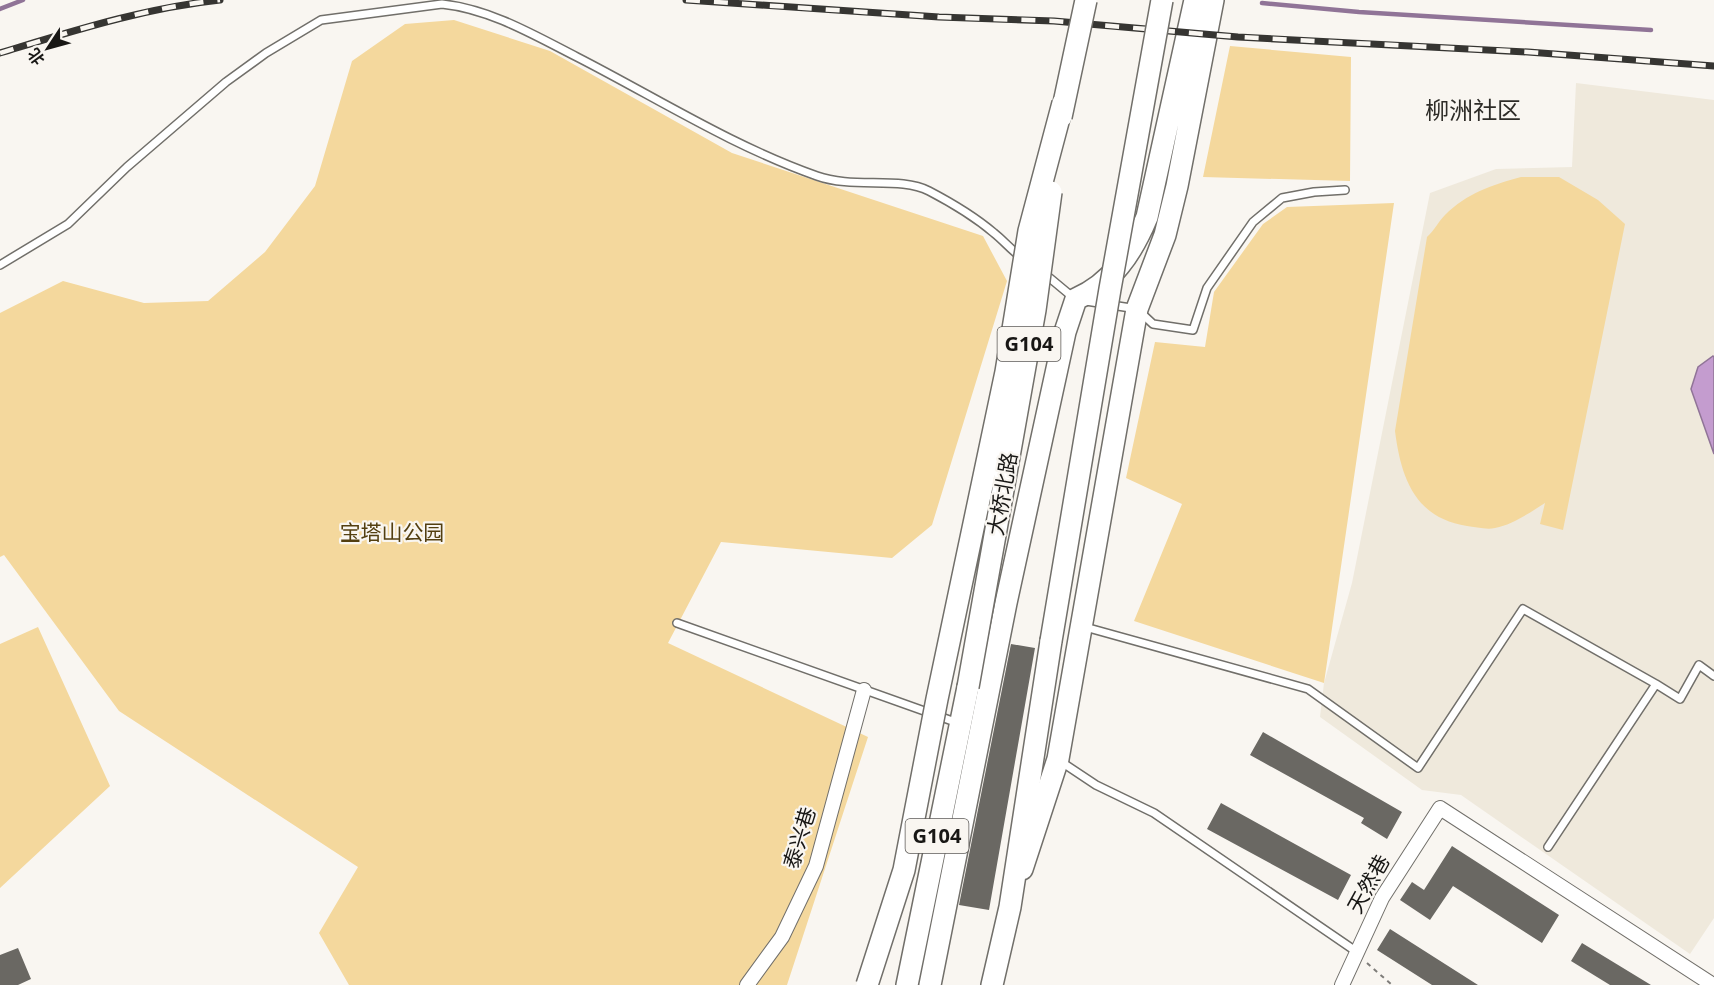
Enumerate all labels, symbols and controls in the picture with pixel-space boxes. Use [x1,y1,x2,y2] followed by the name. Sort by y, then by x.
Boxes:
[18,18,78,78] north arrow
[22,44,49,70] text: 北
[1425,93,1521,126] district label: 柳洲社区
[998,327,1060,361] road number: G104
[981,450,1023,538] street label: 大桥北路
[340,518,445,546] park label: 宝塔山公园
[776,803,822,872] street label: 泰兴巷
[906,819,968,853] road number: G104
[1341,849,1396,918] street label: 天然巷

